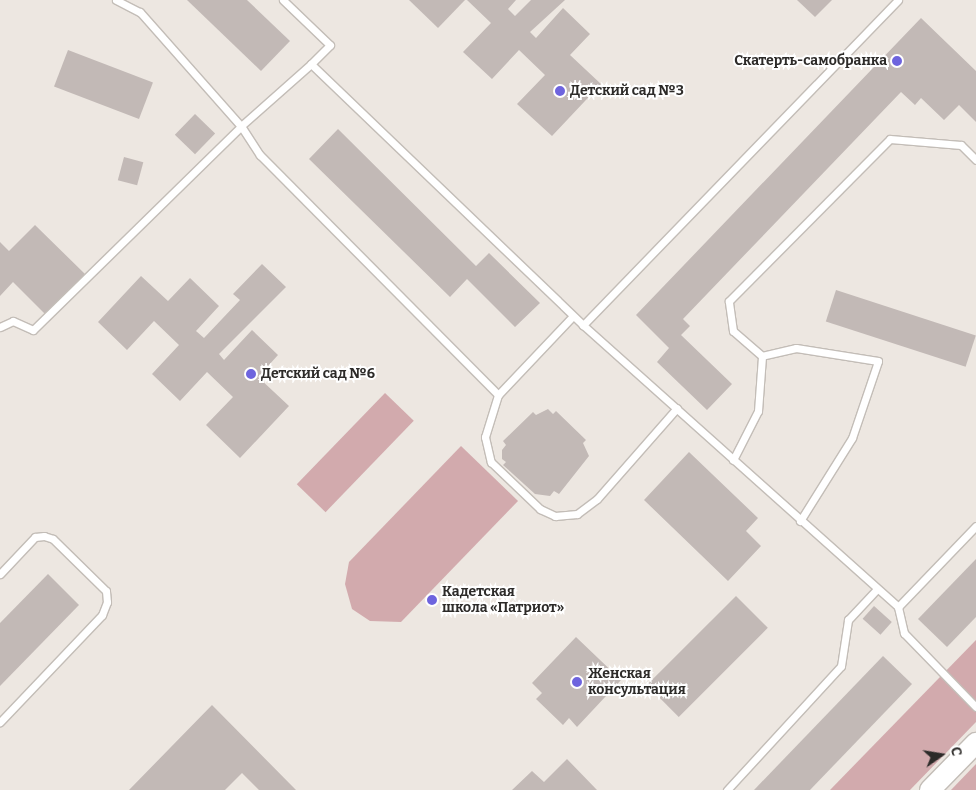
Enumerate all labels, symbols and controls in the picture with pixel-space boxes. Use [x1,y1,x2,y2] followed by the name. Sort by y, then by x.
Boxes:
[734,53,887,69] place label: Скатерть-самобранка
[891,55,903,67] marker: Скатерть-самобранка
[570,83,684,99] place label: Детский сад №3
[554,85,566,97] marker: Детский сад №3
[261,366,375,382] place label: Детский сад №6
[245,368,257,380] marker: Детский сад №6
[442,584,564,616] place label: Кадетская школа «Патриот»
[426,594,438,606] marker: Кадетская школа «Патриот»
[588,666,686,699] place label: Женская консультация
[570,675,584,689] marker: Женская консультация
[916,730,966,780] north arrow
[947,745,965,758] text: С

